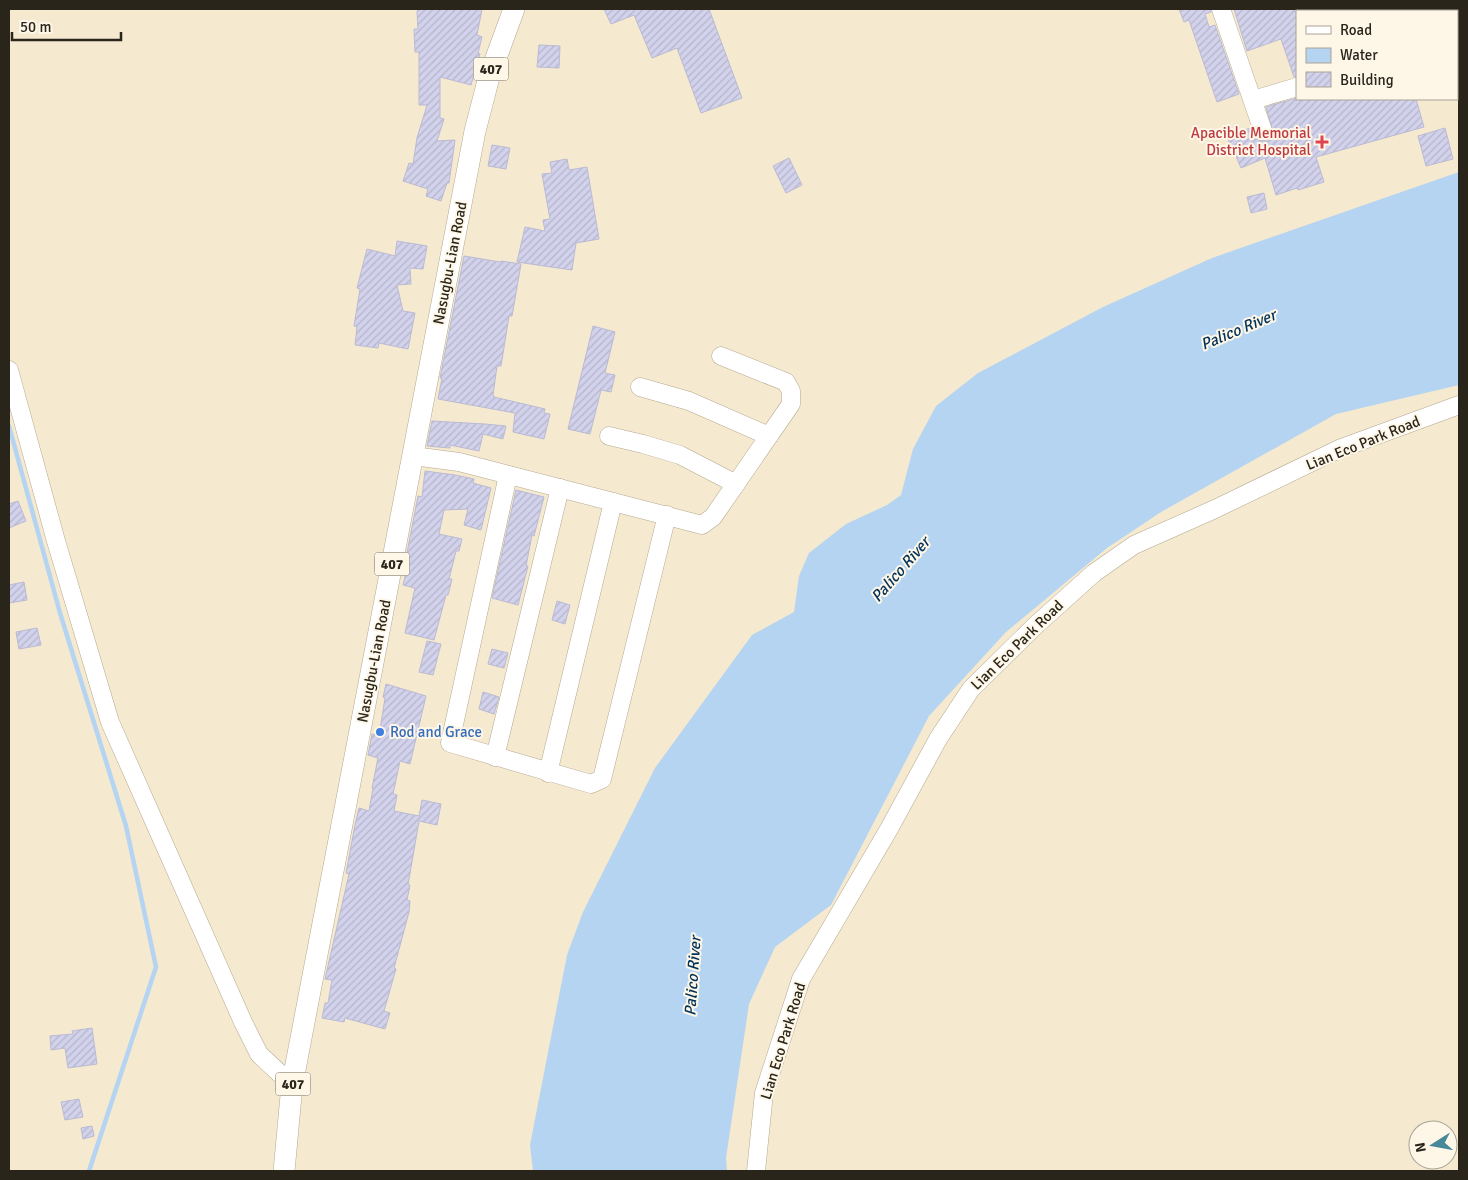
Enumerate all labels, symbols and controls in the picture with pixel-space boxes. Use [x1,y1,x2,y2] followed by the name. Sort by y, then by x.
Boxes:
[12,10,121,42] scale bar
[1296,10,1458,100] legend
[20,18,51,36] text: 50 m
[1340,21,1372,39] text: Road
[1340,46,1378,64] text: Water
[474,58,508,80] road number: 407
[1340,71,1394,89] text: Building
[1191,124,1311,159] place label: Apacible Memorial District Hospital
[1315,135,1329,149] marker: Apacible Memorial District Hospital
[429,200,471,326] street label: Nasugbu-Lian Road
[1198,304,1281,355] water label: Palico River
[1303,412,1423,474] street label: Lian Eco Park Road
[867,531,936,606] water label: Palico River
[374,552,410,576] road number: 407
[967,596,1067,694] street label: Lian Eco Park Road
[353,598,395,724] street label: Nasugbu-Lian Road
[390,723,482,741] place label: Rod and Grace
[374,726,386,738] marker: Rod and Grace
[680,933,706,1017] water label: Palico River
[757,980,809,1102] street label: Lian Eco Park Road
[276,1072,310,1096] road number: 407
[1408,1120,1458,1170] north arrow
[1411,1141,1430,1154] text: N

